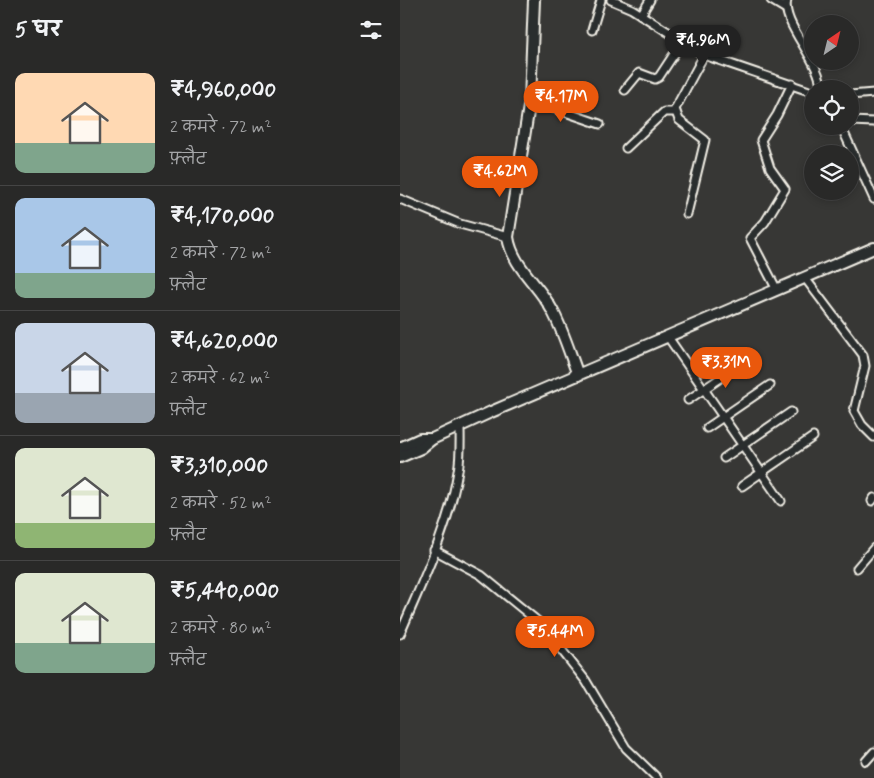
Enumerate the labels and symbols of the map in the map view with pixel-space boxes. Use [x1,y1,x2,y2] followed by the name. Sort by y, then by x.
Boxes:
[804,15,859,70] north arrow
[662,24,744,67] pin: ₹4.96M
[520,80,602,123] pin: ₹4.17M
[459,156,541,198] pin: ₹4.62M
[685,346,767,389] pin: ₹3.31M
[514,616,596,658] pin: ₹5.44M

